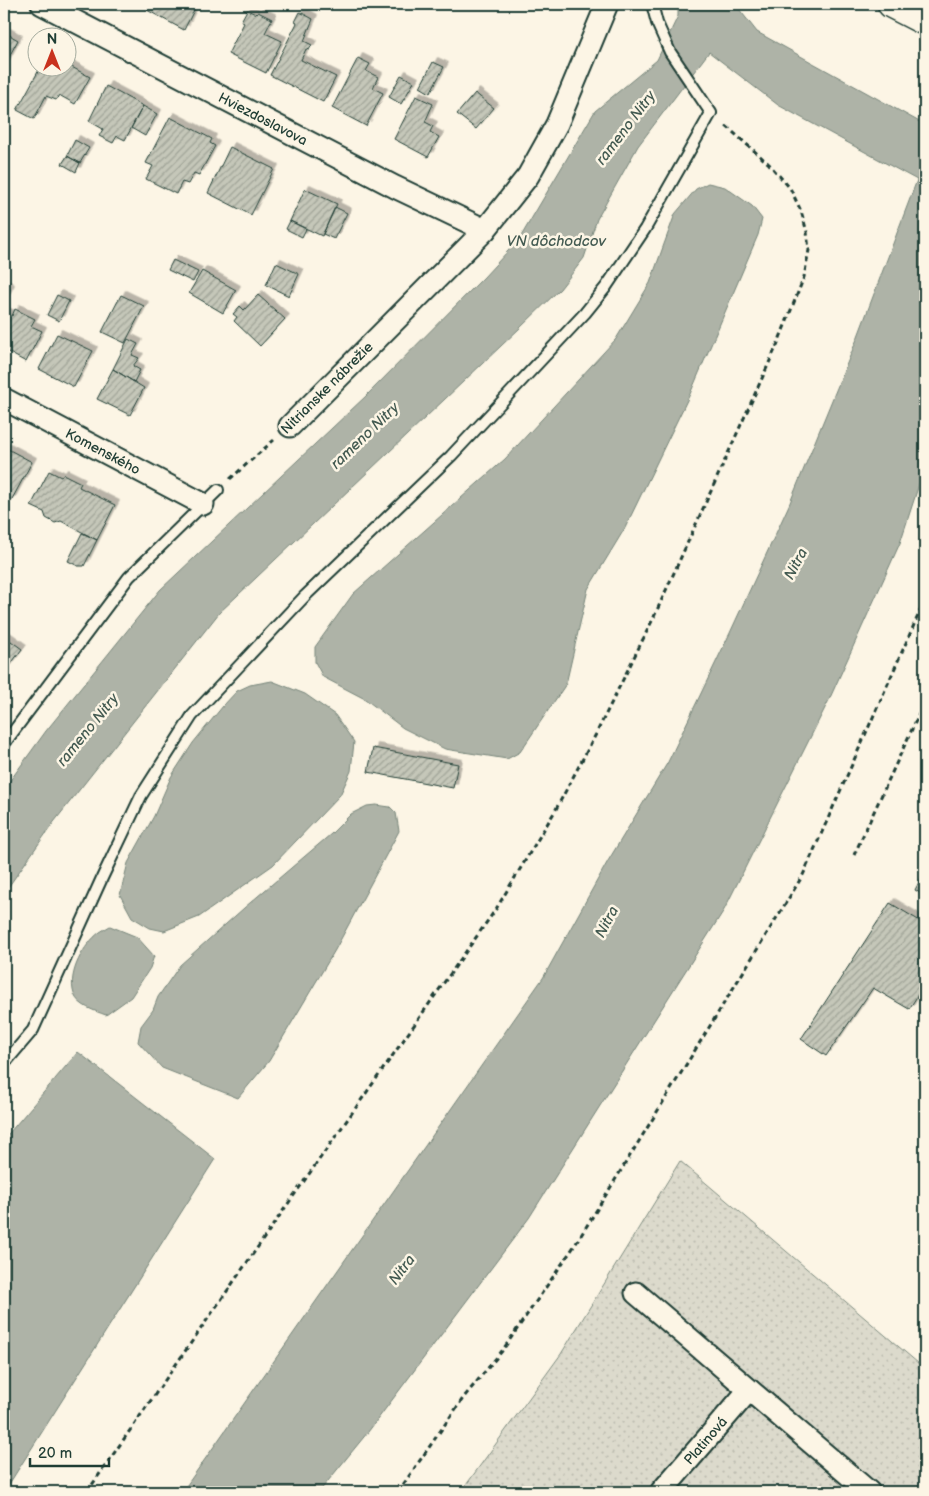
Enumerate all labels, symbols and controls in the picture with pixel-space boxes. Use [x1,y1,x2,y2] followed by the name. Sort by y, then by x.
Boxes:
[28,28,78,78] north arrow
[47,31,57,48] text: N
[592,86,661,169] water label: rameno Nitry
[216,89,311,149] street label: Hviezdoslavova
[506,232,606,251] water label: VN dôchodcov
[277,338,377,438] street label: Nitrianske nábrežie
[327,398,404,473] water label: rameno Nitry
[63,425,143,478] street label: Komenského
[780,545,812,583] water label: Nitra
[53,689,124,770] water label: rameno Nitry
[591,903,623,941] water label: Nitra
[384,1251,420,1289] water label: Nitra
[680,1413,731,1468] street label: Platinová
[30,1436,109,1468] scale bar
[38,1444,72,1463] text: 20 m

